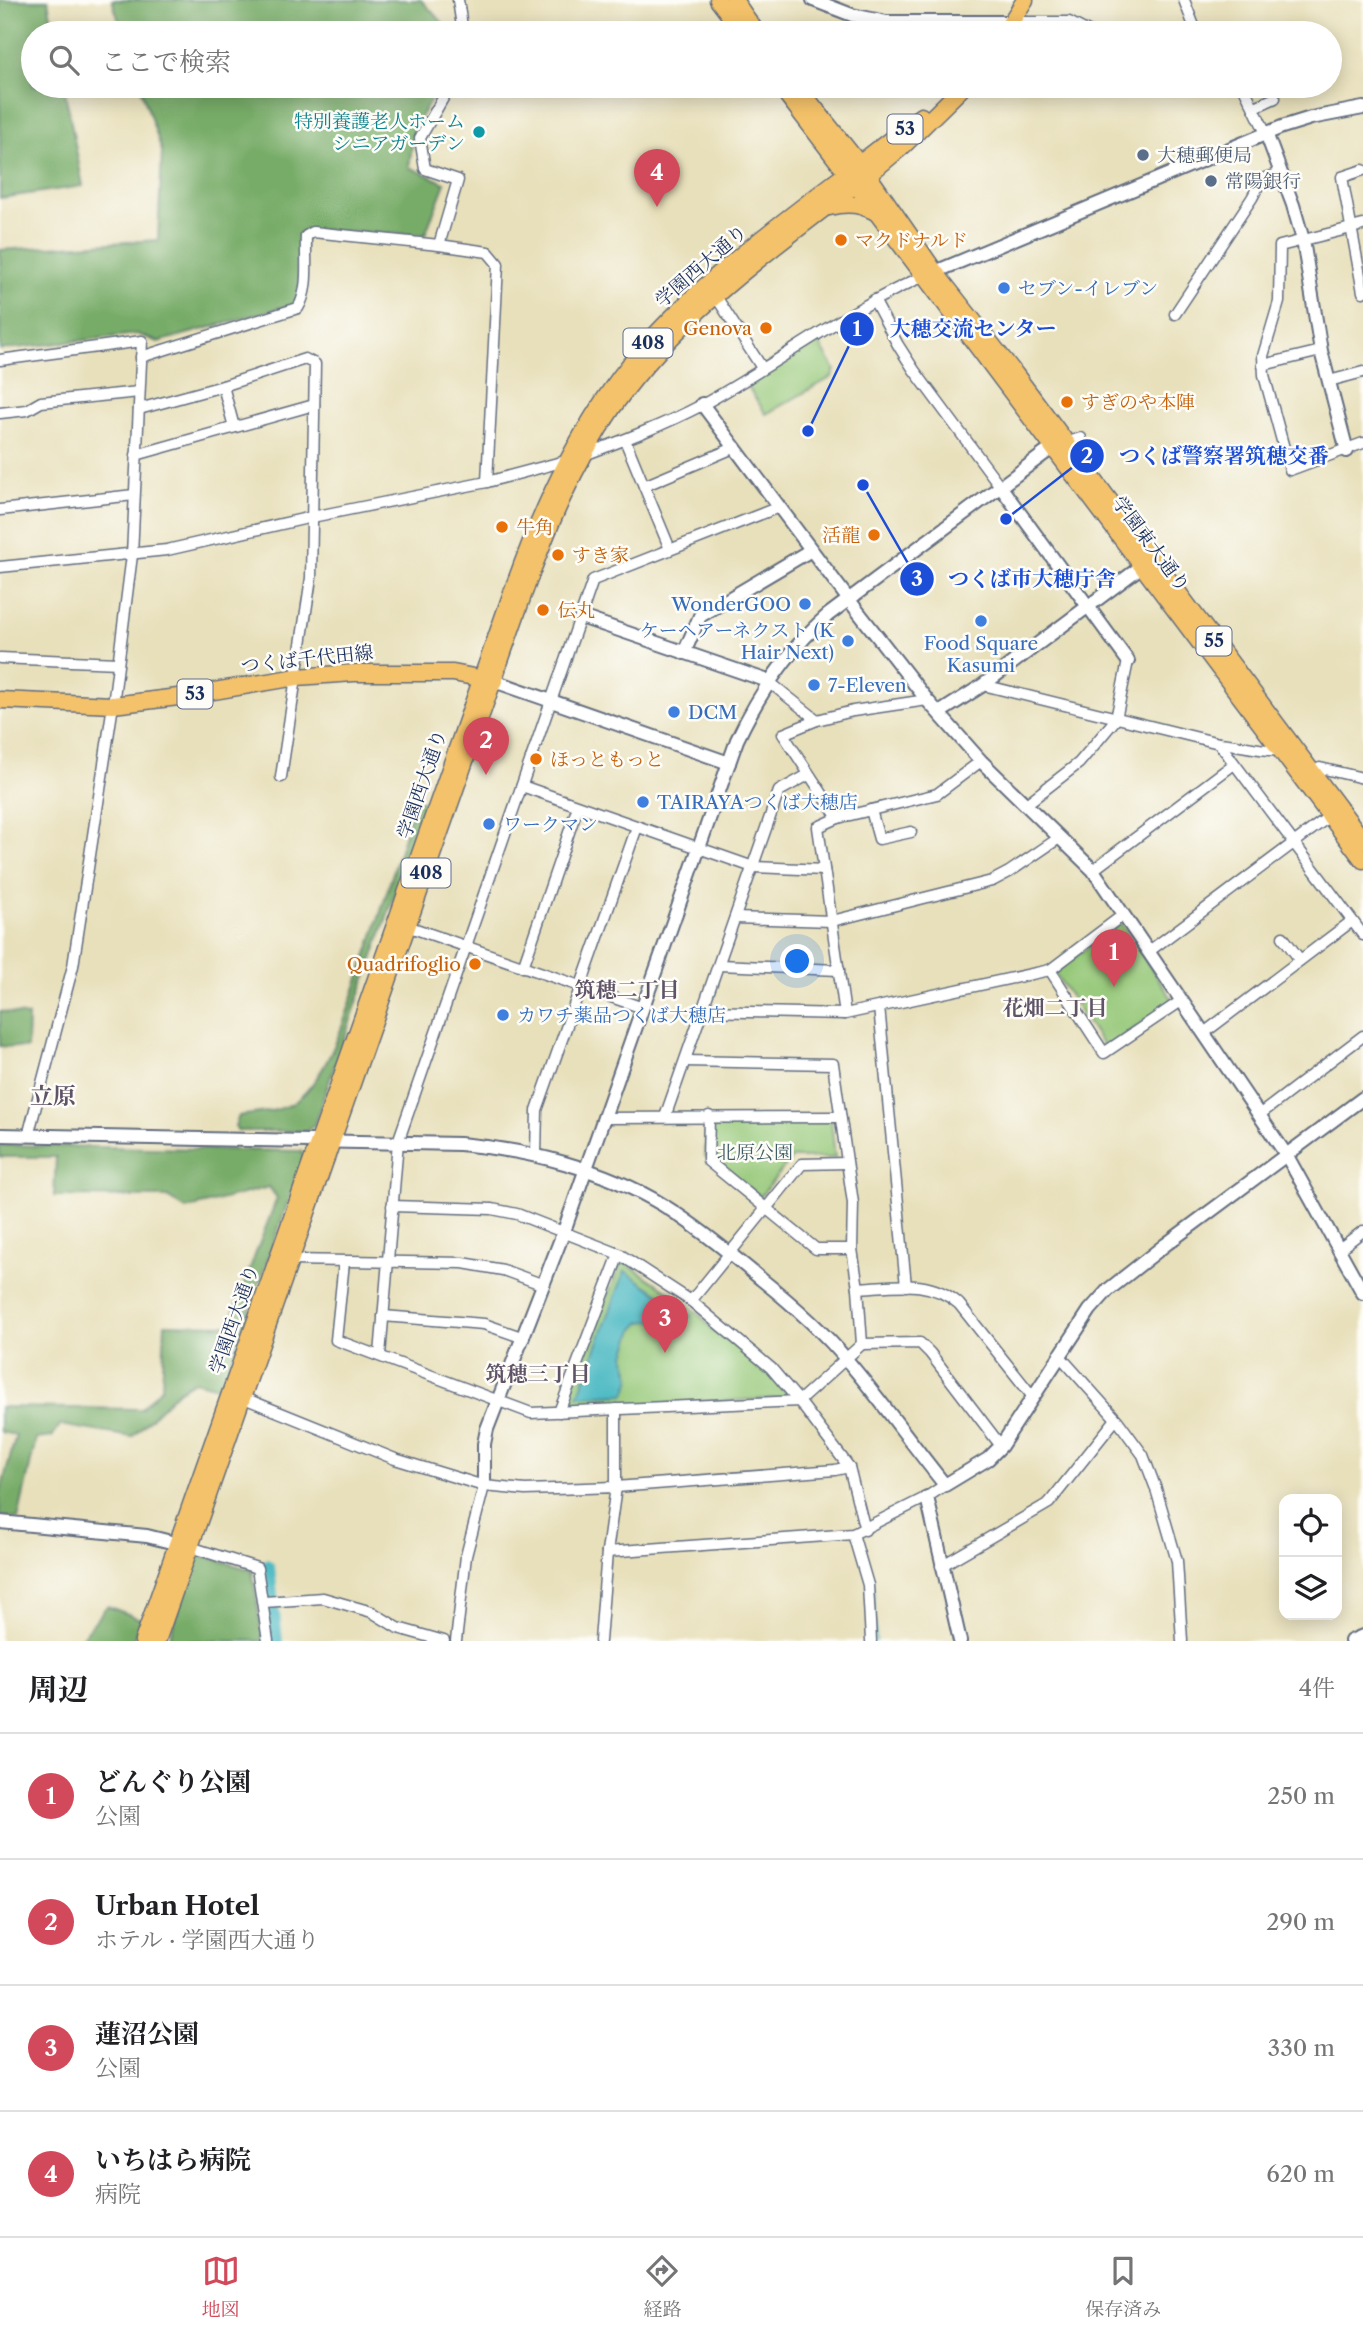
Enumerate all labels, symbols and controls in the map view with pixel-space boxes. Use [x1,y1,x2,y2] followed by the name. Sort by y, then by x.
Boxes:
[21,21,1342,98] search box
[45,41,83,79] icon: search
[101,46,231,78] text: ここで検索
[294,110,465,155] place label: 特別養護老人ホーム シニアガーデン
[888,114,922,144] road number: 53
[471,124,487,140] marker: 特別養護老人ホーム シニアガーデン
[1157,144,1252,167] place label: 大穂郵便局
[1135,147,1151,163] marker: 大穂郵便局
[634,149,680,207] pin: 4
[1225,170,1301,193] place label: 常陽銀行
[1203,173,1219,189] marker: 常陽銀行
[650,220,752,312] street label: 学園西大通り
[855,229,968,252] place label: マクドナルド
[833,232,849,248] marker: マクドナルド
[1018,277,1158,300] place label: セブン-イレブン
[996,280,1012,296] marker: セブン-イレブン
[840,308,1071,350] callout: 大穂交流センター
[852,316,862,341] text: 1
[889,316,1057,341] text: 大穂交流センター
[683,317,752,340] place label: Genova
[758,320,774,336] marker: Genova
[624,328,672,358] road number: 408
[1081,391,1195,414] place label: すぎのや本陣
[1059,394,1075,410] marker: すぎのや本陣
[1070,435,1343,477] callout: つくば警察署筑穂交番
[1081,443,1093,468] text: 2
[1119,443,1329,468] text: つくば警察署筑穂交番
[1108,492,1194,596] street label: 学園東大通り
[516,516,554,539] place label: 牛角
[494,519,510,535] marker: 牛角
[822,524,860,547] place label: 活龍
[866,527,882,543] marker: 活龍
[572,544,629,567] place label: すき家
[550,547,566,563] marker: すき家
[899,558,1130,600] callout: つくば市大穂庁舎
[911,566,923,591] text: 3
[948,566,1116,591] text: つくば市大穂庁舎
[670,593,791,616] place label: WonderGOO
[797,596,813,612] marker: WonderGOO
[557,599,595,622] place label: 伝丸
[535,602,551,618] marker: 伝丸
[973,613,989,629] marker: Food Square Kasumi
[640,619,835,664] place label: ケーヘアーネクスト (K Hair Next)
[1196,626,1232,656] road number: 55
[924,632,1038,677] place label: Food Square Kasumi
[840,633,856,649] marker: ケーヘアーネクスト (K Hair Next)
[240,641,374,677] street label: つくば千代田線
[828,674,907,697] place label: 7-Eleven
[806,677,822,693] marker: 7-Eleven
[178,680,212,708] road number: 53
[688,701,737,724] place label: DCM
[666,704,682,720] marker: DCM
[463,717,509,775] pin: 2
[393,726,451,842] street label: 学園西大通り
[550,748,664,771] place label: ほっともっと
[528,751,544,767] marker: ほっともっと
[657,791,858,814] place label: TAIRAYAつくば大穂店
[635,794,651,810] marker: TAIRAYAつくば大穂店
[503,813,598,836] place label: ワークマン
[481,816,497,832] marker: ワークマン
[402,858,450,888] road number: 408
[1091,929,1137,987] pin: 1
[780,944,814,978] your location
[347,953,461,976] place label: Quadrifoglio
[467,956,483,972] marker: Quadrifoglio
[575,977,680,1002] district label: 筑穂二丁目
[1003,995,1108,1020] district label: 花畑二丁目
[517,1004,726,1027] place label: カワチ薬品つくば大穂店
[495,1007,511,1023] marker: カワチ薬品つくば大穂店
[30,1082,76,1110] district label: 立原
[717,1141,793,1164] park label: 北原公園
[205,1261,263,1377] street label: 学園西大通り
[642,1295,688,1353] pin: 3
[486,1361,591,1386] district label: 筑穂三丁目
[1279,1494,1342,1620] map controls
[1279,1494,1342,1557] button: locate
[1279,1557,1342,1620] button: layers
[28,1671,88,1708] text: 周辺
[1299,1674,1335,1702] text: 4件
[95,1766,251,1798] text: どんぐり公園
[46,1782,56,1810] text: 1
[1267,1782,1335,1810] text: 250 m
[95,1802,141,1830] text: 公園
[95,1890,259,1922] text: Urban Hotel
[44,1908,58,1936] text: 2
[1266,1908,1335,1936] text: 290 m
[95,1926,320,1954] text: ホテル · 学園西大通り
[95,2018,199,2050] text: 蓮沼公園
[45,2034,58,2062] text: 3
[1268,2034,1335,2062] text: 330 m
[95,2054,141,2082] text: 公園
[95,2144,251,2176] text: いちはら病院
[44,2160,58,2188] text: 4
[1266,2160,1335,2188] text: 620 m
[95,2180,141,2208] text: 病院
[202,2252,240,2321] tab: 地図
[643,2252,681,2321] tab: 経路
[1085,2252,1161,2321] tab: 保存済み

